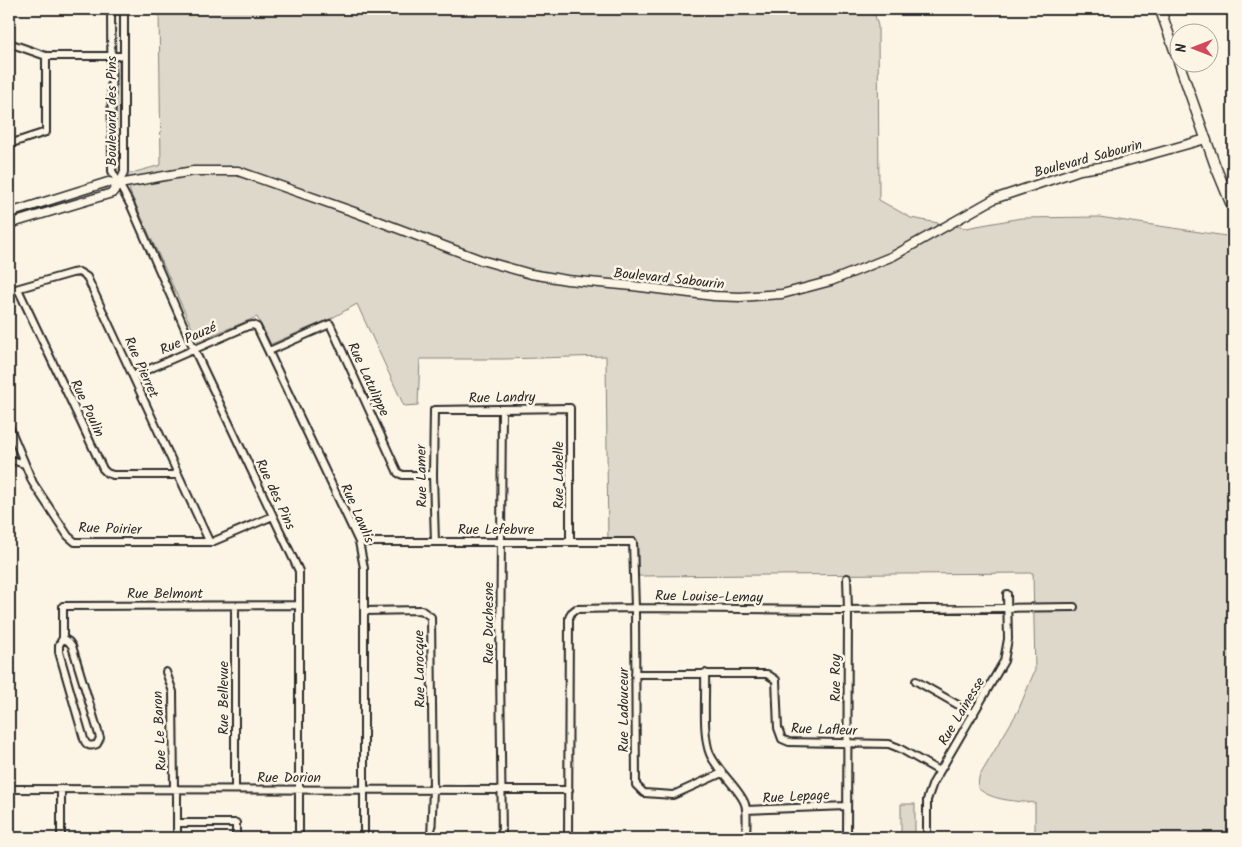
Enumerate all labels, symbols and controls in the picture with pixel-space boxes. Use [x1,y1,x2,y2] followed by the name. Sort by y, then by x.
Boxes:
[1170,22,1220,72] north arrow
[1171,43,1193,52] text: N
[101,56,123,166] street label: Boulevard des Pins
[1032,134,1145,184] street label: Boulevard Sabourin
[612,262,725,296] street label: Boulevard Sabourin
[157,316,221,361] street label: Rue Pauzé
[118,333,165,402] street label: Rue Pierret
[341,339,395,421] street label: Rue Latulippe
[64,376,110,441] street label: Rue Poulin
[468,386,536,410] street label: Rue Landry
[548,440,570,509] street label: Rue Labelle
[410,443,434,508] street label: Rue Lamer
[249,455,301,534] street label: Rue des Pins
[334,480,380,547] street label: Rue Lawlis
[78,517,143,541] street label: Rue Poirier
[458,519,535,541] street label: Rue Lefebvre
[478,581,500,664] street label: Rue Duchesne
[127,583,203,605] street label: Rue Belmont
[655,585,763,609] street label: Rue Louise-Lemay
[408,629,432,708] street label: Rue Larocque
[825,654,847,702] street label: Rue Roy
[213,660,235,735] street label: Rue Bellevue
[613,666,635,753] street label: Rue Ladouceur
[933,673,991,750] street label: Rue Lainesse
[147,690,173,772] street label: Rue Le Baron
[790,718,859,742] street label: Rue Lafleur
[257,767,321,789] street label: Rue Dorion
[762,784,831,810] street label: Rue Lepage

